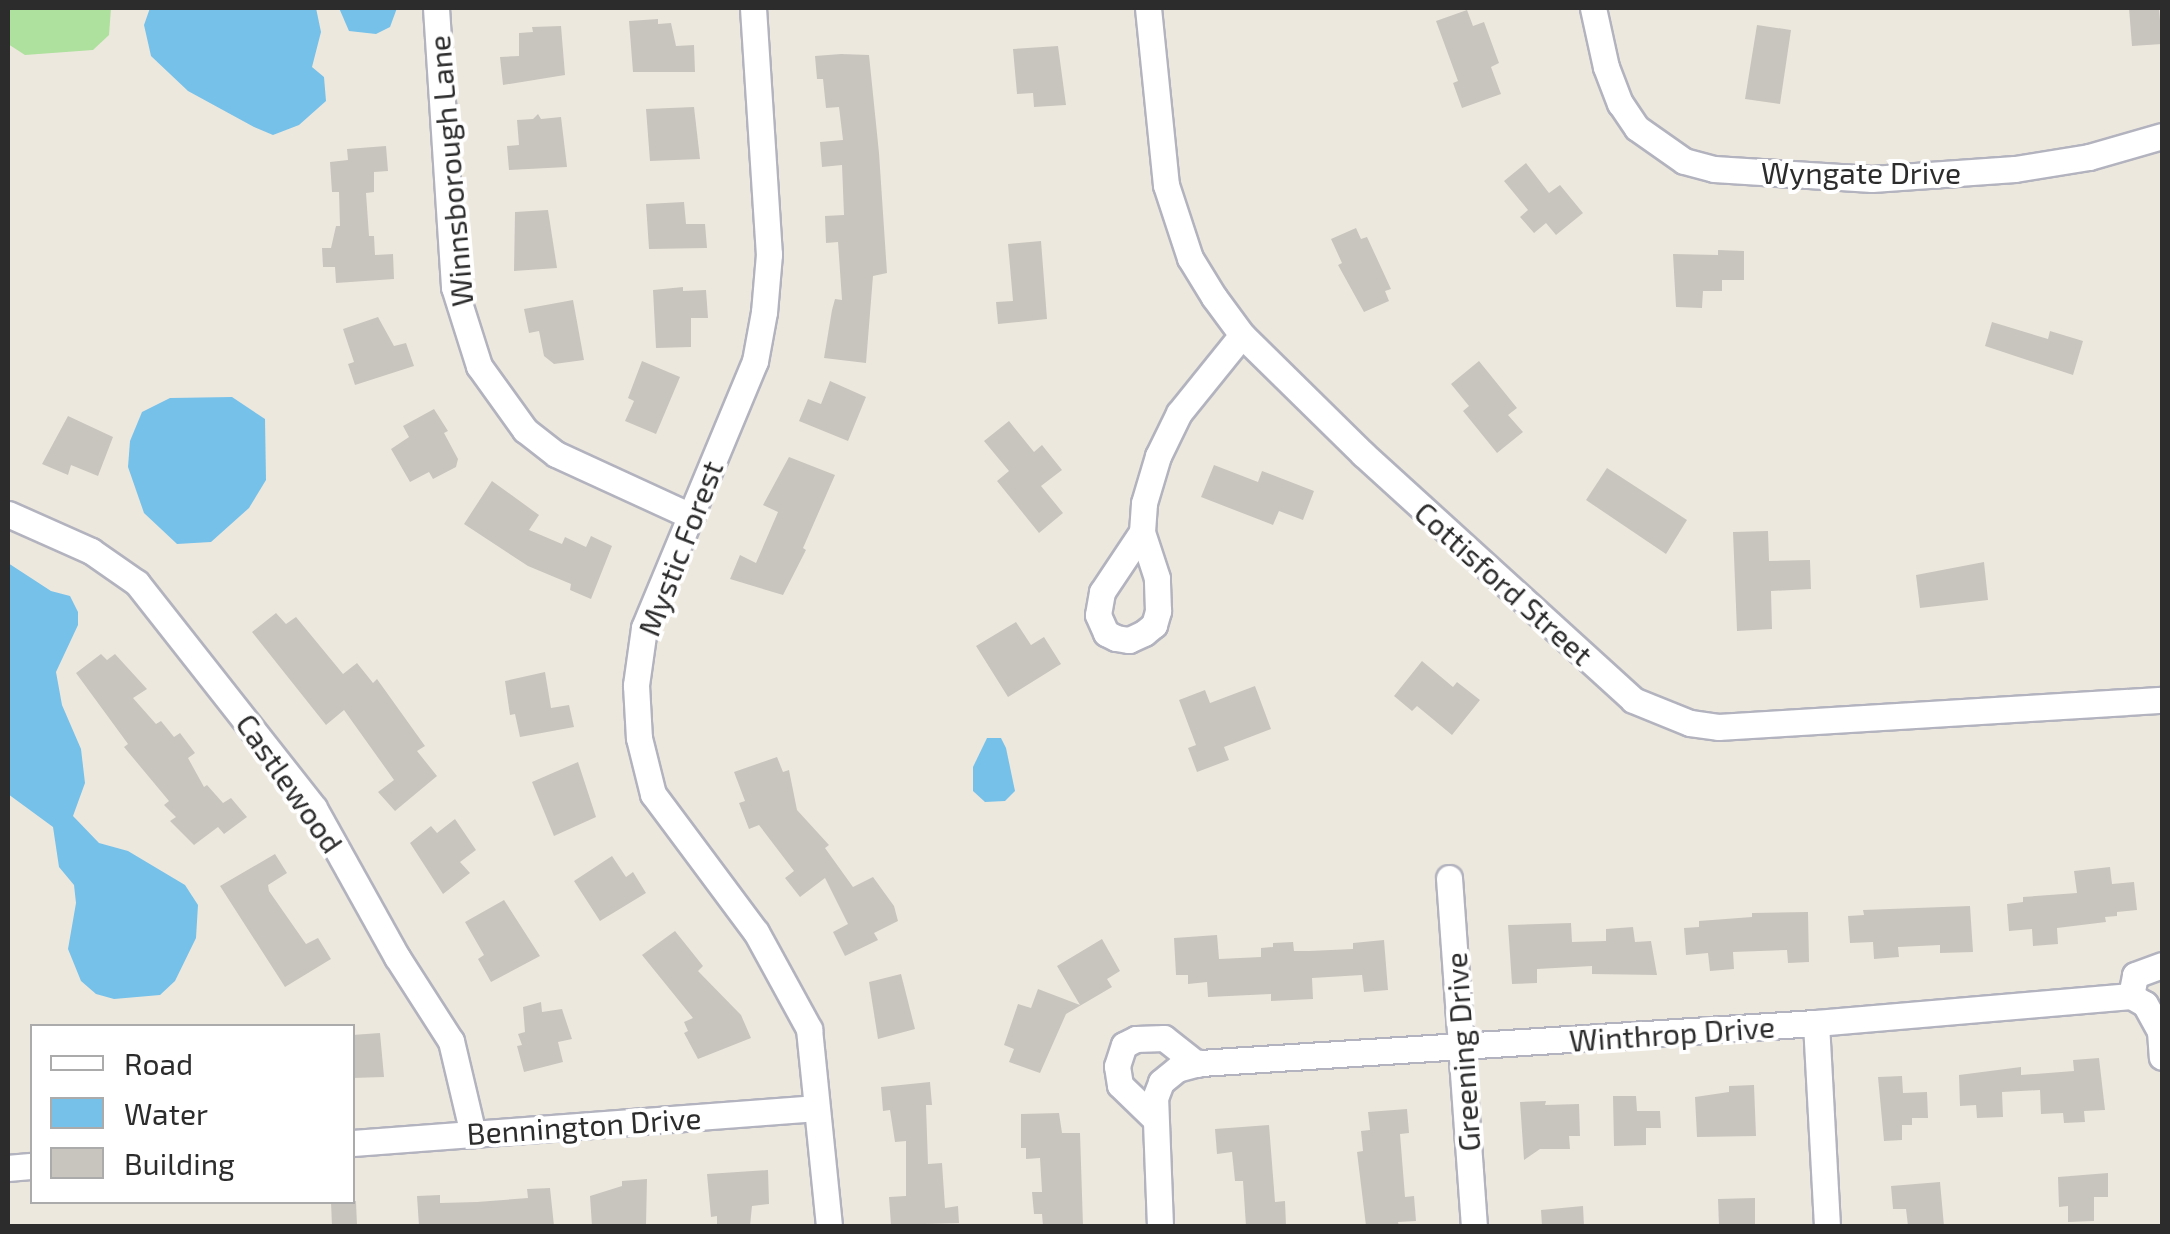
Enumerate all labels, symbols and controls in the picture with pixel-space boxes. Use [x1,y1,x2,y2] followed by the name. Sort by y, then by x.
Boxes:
[420,34,480,308] street label: Winnsborough Lane
[1761,154,1961,190] street label: Wyngate Drive
[630,455,730,641] street label: Mystic Forest
[1408,494,1600,672] street label: Cottisford Street
[229,707,351,859] street label: Castlewood
[1437,951,1487,1153] street label: Greening Drive
[1568,1008,1776,1058] street label: Winthrop Drive
[30,1024,355,1204] legend
[124,1045,193,1081] text: Road
[124,1095,208,1131] text: Water
[466,1099,702,1151] street label: Bennington Drive
[124,1145,235,1181] text: Building

